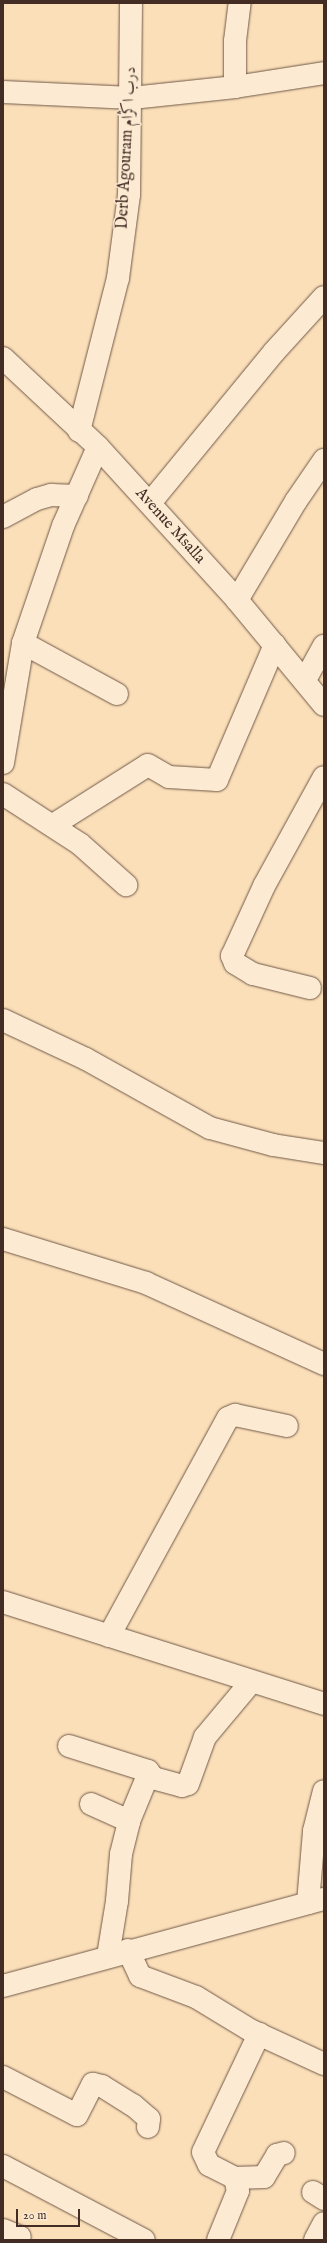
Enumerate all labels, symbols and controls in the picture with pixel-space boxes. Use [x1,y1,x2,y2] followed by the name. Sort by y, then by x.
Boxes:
[113,66,141,230] street label: Derb Agouram درب اڭرام
[131,484,209,568] street label: Avenue Msalla
[18,2201,82,2227] scale bar
[23,2208,46,2223] text: 20 m

